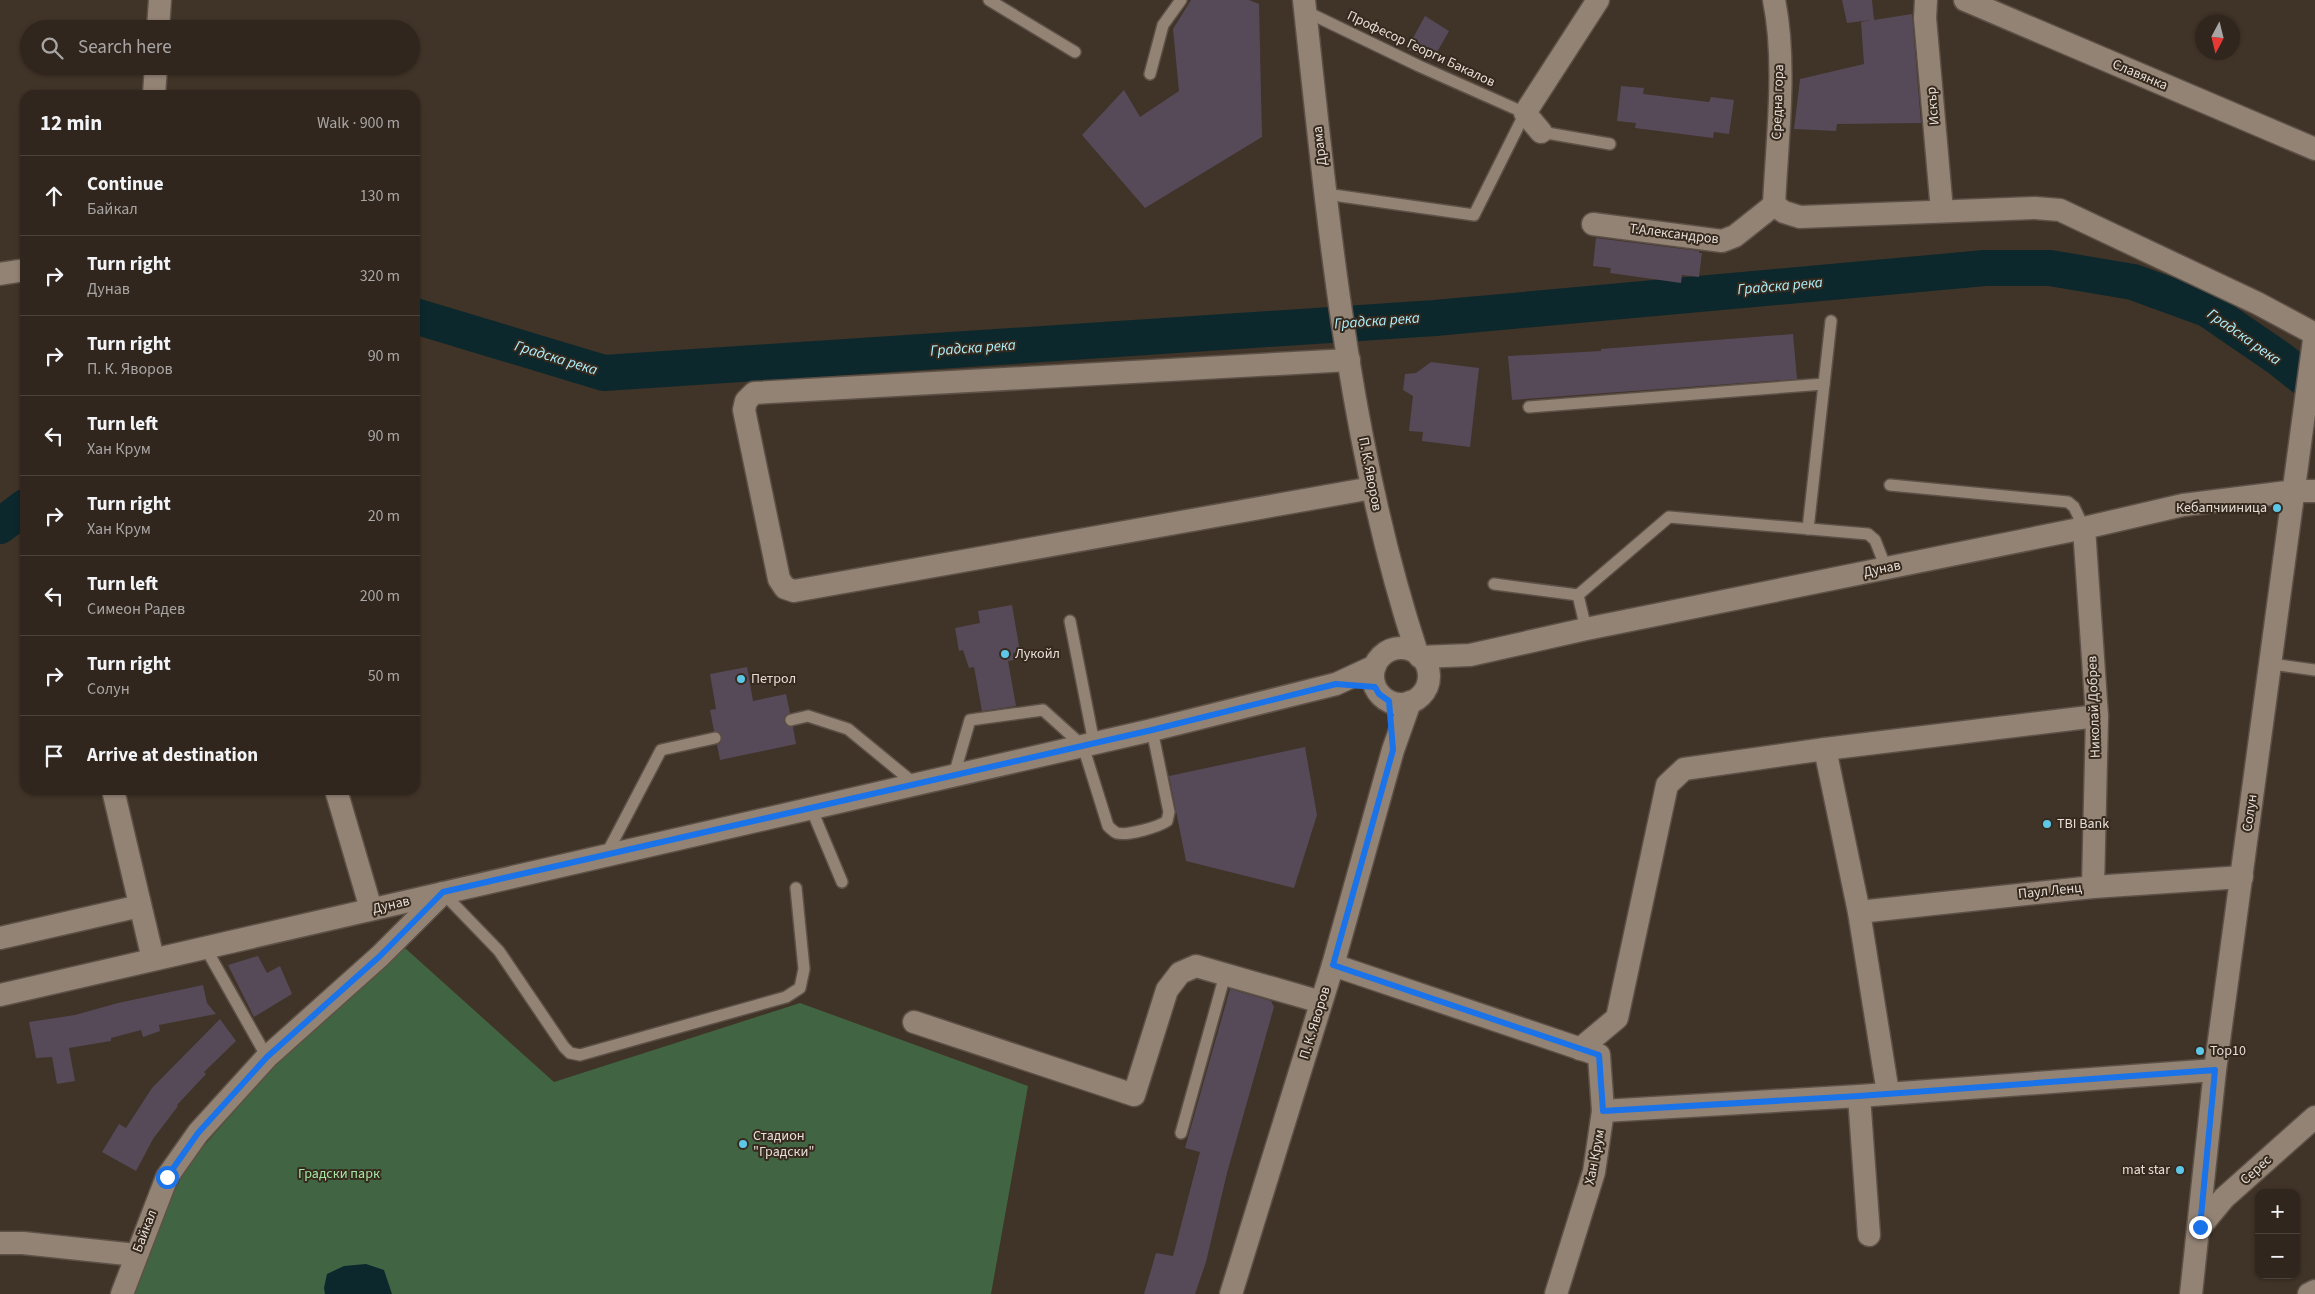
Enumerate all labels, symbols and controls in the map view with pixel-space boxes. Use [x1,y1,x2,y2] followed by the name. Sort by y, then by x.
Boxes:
[1344,6,1498,92] street label: Професор Георги Бакалов
[2195,15,2240,60] north arrow
[20,20,420,75] search box
[38,34,66,62] icon: search
[78,34,172,61] text: Search here
[2109,54,2171,96] street label: Славянка
[1767,64,1789,140] street label: Средна гора
[1921,86,1945,126] street label: Искър
[40,108,102,138] text: 12 min
[317,112,400,134] text: Walk · 900 m
[1308,125,1332,167] street label: Драма
[87,171,164,198] text: Continue
[40,182,68,210] icon: ahead
[360,185,400,207] text: 130 m
[87,198,138,220] text: Байкал
[1628,219,1720,249] street label: Т.Александров
[87,251,171,278] text: Turn right
[40,262,68,290] icon: right
[360,265,400,287] text: 320 m
[1736,272,1824,300] water label: Градска река
[87,278,130,300] text: Дунав
[2203,304,2285,370] water label: Градска река
[1334,308,1420,334] water label: Градска река
[87,331,171,358] text: Turn right
[512,335,600,381] water label: Градска река
[930,335,1016,361] water label: Градска река
[40,342,68,370] icon: right
[368,345,400,367] text: 90 m
[87,358,173,380] text: П. К. Яворов
[87,411,158,438] text: Turn left
[40,422,68,450] icon: left
[368,425,400,447] text: 90 m
[1353,435,1387,513] street label: П. К. Яворов
[87,438,151,460] text: Хан Крум
[87,491,171,518] text: Turn right
[2176,498,2267,518] place label: Кебапчииница
[40,502,68,530] icon: right
[2271,502,2283,514] marker: Кебапчииница
[368,505,400,527] text: 20 m
[87,518,151,540] text: Хан Крум
[1862,555,1902,583] street label: Дунав
[87,571,158,598] text: Turn left
[40,582,68,610] icon: left
[360,585,400,607] text: 200 m
[87,598,185,620] text: Симеон Радев
[1015,644,1060,664] place label: Лукойл
[999,648,1011,660] marker: Лукойл
[87,651,171,678] text: Turn right
[2082,655,2106,759] street label: Николай Добрев
[40,662,68,690] icon: right
[368,665,400,687] text: 50 m
[751,669,796,689] place label: Петрол
[735,673,747,685] marker: Петрол
[87,678,130,700] text: Солун
[40,742,68,770] icon: arrive
[87,742,258,769] text: Arrive at destination
[2237,793,2263,833] street label: Солун
[2057,814,2109,834] place label: TBI Bank
[2041,818,2053,830] marker: TBI Bank
[2017,878,2083,904] street label: Паул Ленц
[370,891,412,919] street label: Дунав
[1294,984,1336,1062] street label: П. К. Яворов
[2210,1041,2246,1061] place label: Top10
[2194,1045,2206,1057] marker: Top10
[753,1126,814,1162] place label: Стадион "Градски"
[1580,1128,1610,1186] street label: Хан Крум
[737,1138,749,1150] marker: Стадион "Градски"
[2236,1150,2277,1189] street label: Серес
[2122,1160,2170,1180] place label: mat star
[298,1164,380,1184] park label: Градски парк
[2174,1164,2186,1176] marker: mat star
[156,1166,179,1189] route start
[2255,1189,2300,1279] map controls
[2255,1189,2300,1234] button: +
[128,1207,162,1255] street label: Байкал
[2189,1216,2212,1239] route end
[2255,1234,2300,1279] button: −

